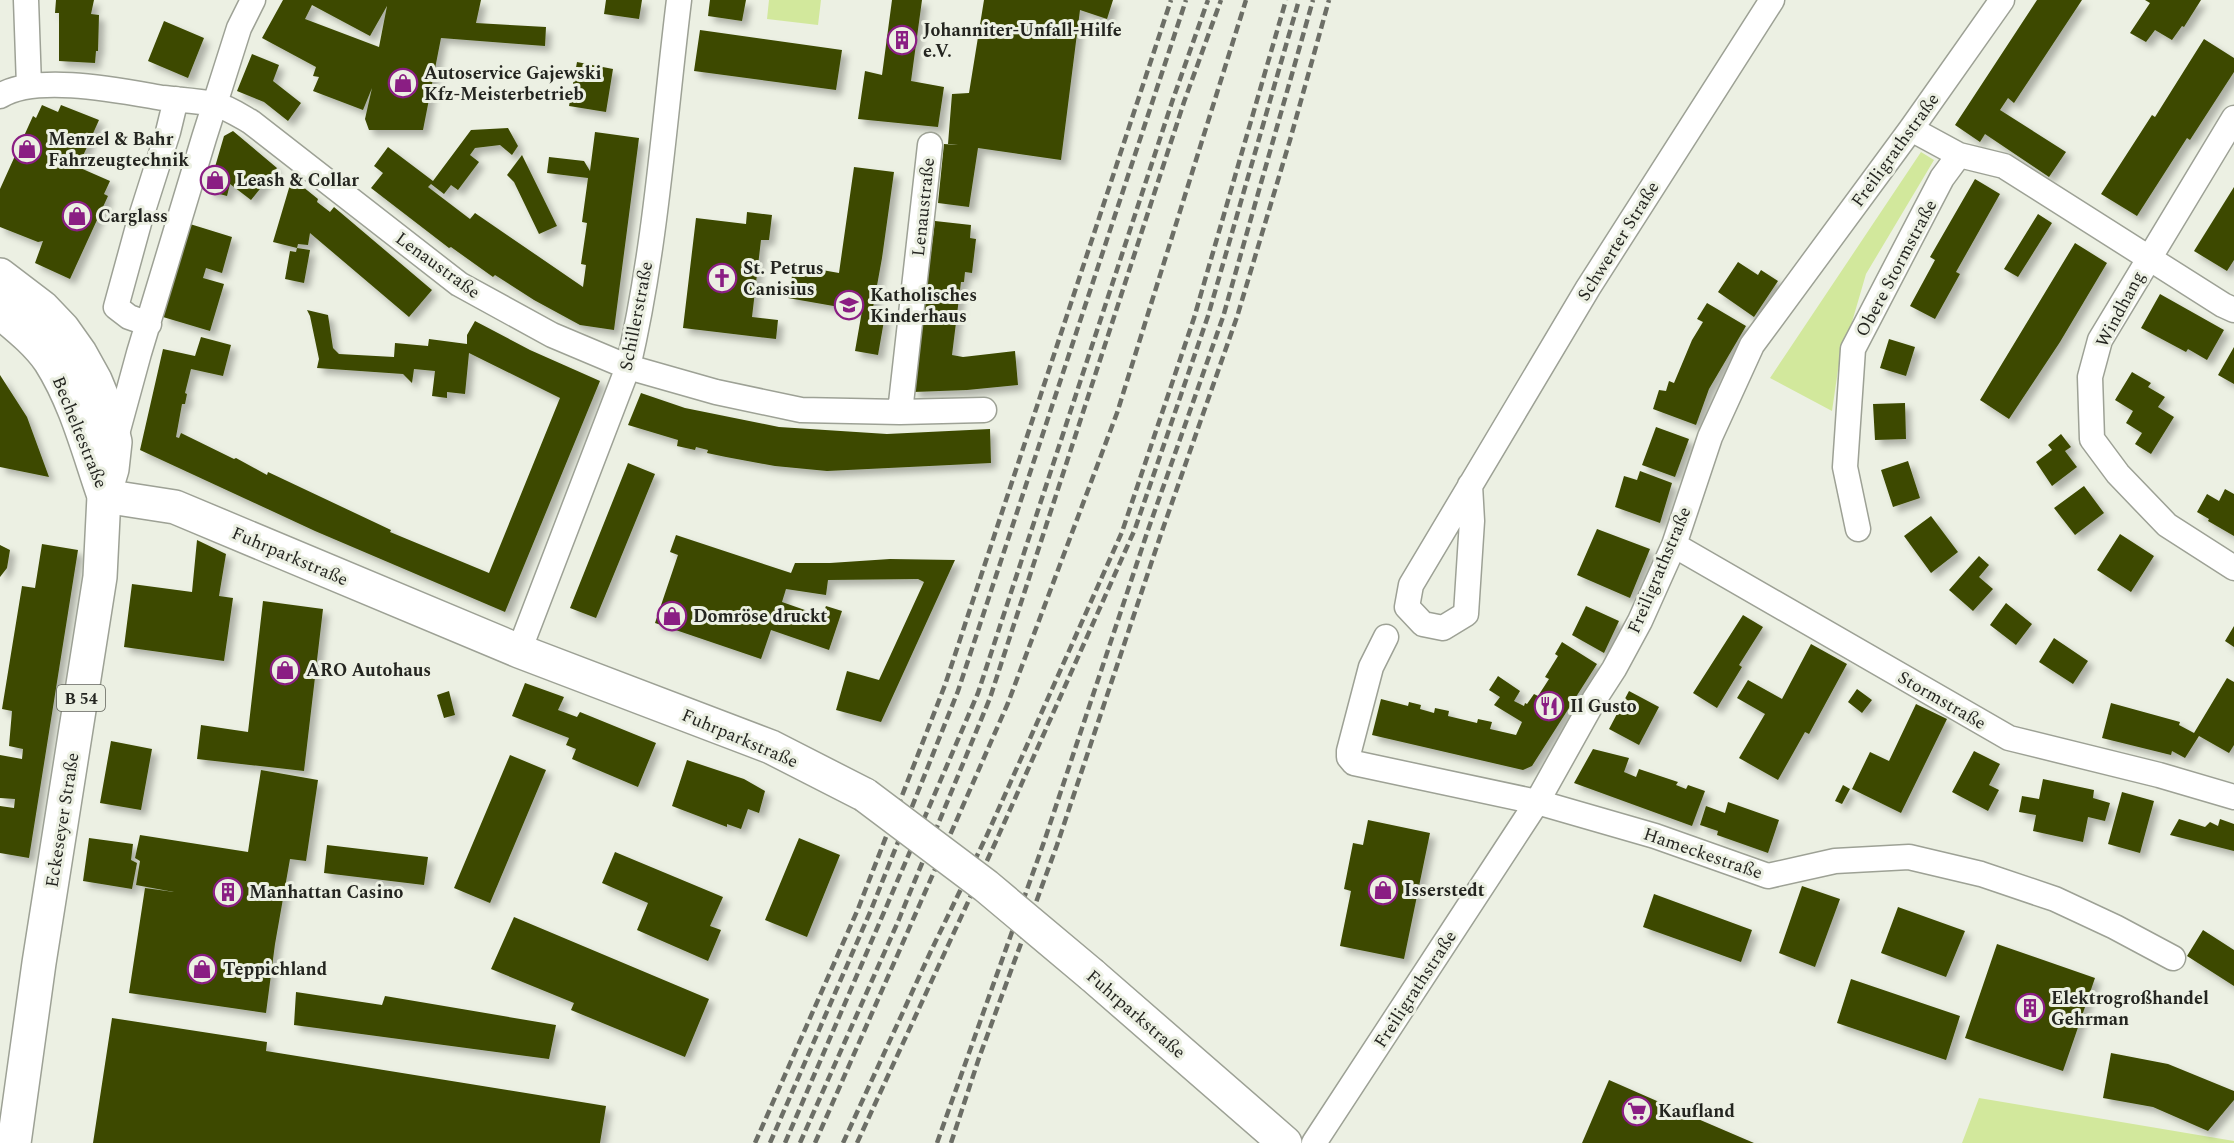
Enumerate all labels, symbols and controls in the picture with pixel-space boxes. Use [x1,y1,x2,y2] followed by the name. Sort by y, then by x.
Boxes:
[923,17,1122,65] place label: Johanniter-Unfall-Hilfe e.V.
[886,24,918,56] building icon: Johanniter-Unfall-Hilfe e.V.
[424,60,602,108] place label: Autoservice Gajewski Kfz-Meisterbetrieb
[387,67,419,99] shop icon: Autoservice Gajewski Kfz-Meisterbetrieb
[1845,88,1946,213] street label: Freiligrathstraße
[48,126,189,174] place label: Menzel & Bahr Fahrzeugtechnik
[11,133,43,165] shop icon: Menzel & Bahr Fahrzeugtechnik
[905,156,942,258] street label: Lenaustraße
[199,164,231,196] shop icon: Leash & Collar
[236,167,359,194] place label: Leash & Collar
[1571,176,1666,306] street label: Schwerter Straße
[1849,195,1944,342] street label: Obere Stormstraße
[61,200,93,232] shop icon: Carglass
[98,203,168,230] place label: Carglass
[390,225,486,305] street label: Lenaustraße
[743,255,824,303] place label: St. Petrus Canisius
[613,259,660,373] street label: Schillerstraße
[706,262,738,294] church icon: St. Petrus Canisius
[2089,266,2152,352] street label: Windhang
[870,282,977,330] place label: Katholisches Kinderhaus
[833,289,865,321] school or university icon: Katholisches Kinderhaus
[45,372,114,492] street label: Becheltestraße
[1621,503,1698,638] street label: Freiligrathstraße
[227,520,352,593] street label: Fuhrparkstraße
[656,600,688,632] shop icon: Domröse druckt
[693,603,827,630] place label: Domröse druckt
[269,654,301,686] shop icon: ARO Autohaus
[306,657,431,684] place label: ARO Autohaus
[1892,664,1991,737] street label: Stormstraße
[57,685,105,711] road number: B 54
[1533,690,1565,722] restaurant icon: Il Gusto
[1570,693,1637,720] place label: Il Gusto
[677,702,802,775] street label: Fuhrparkstraße
[39,751,86,889] street label: Eckeseyer Straße
[1640,820,1766,886] street label: Hameckestraße
[1367,874,1399,906] shop icon: Isserstedt
[212,876,244,908] building icon: Manhattan Casino
[1404,877,1485,904] place label: Isserstedt
[249,879,404,906] place label: Manhattan Casino
[1367,925,1464,1053] street label: Freiligrathstraße
[186,953,218,985] shop icon: Teppichland
[223,956,328,983] place label: Teppichland
[1080,963,1191,1065] street label: Fuhrparkstraße
[2051,985,2209,1033] place label: Elektrogroßhandel Gehrman
[2014,992,2046,1024] building icon: Elektrogroßhandel Gehrman
[1621,1095,1653,1127] supermarket icon: Kaufland
[1658,1098,1735,1125] place label: Kaufland

